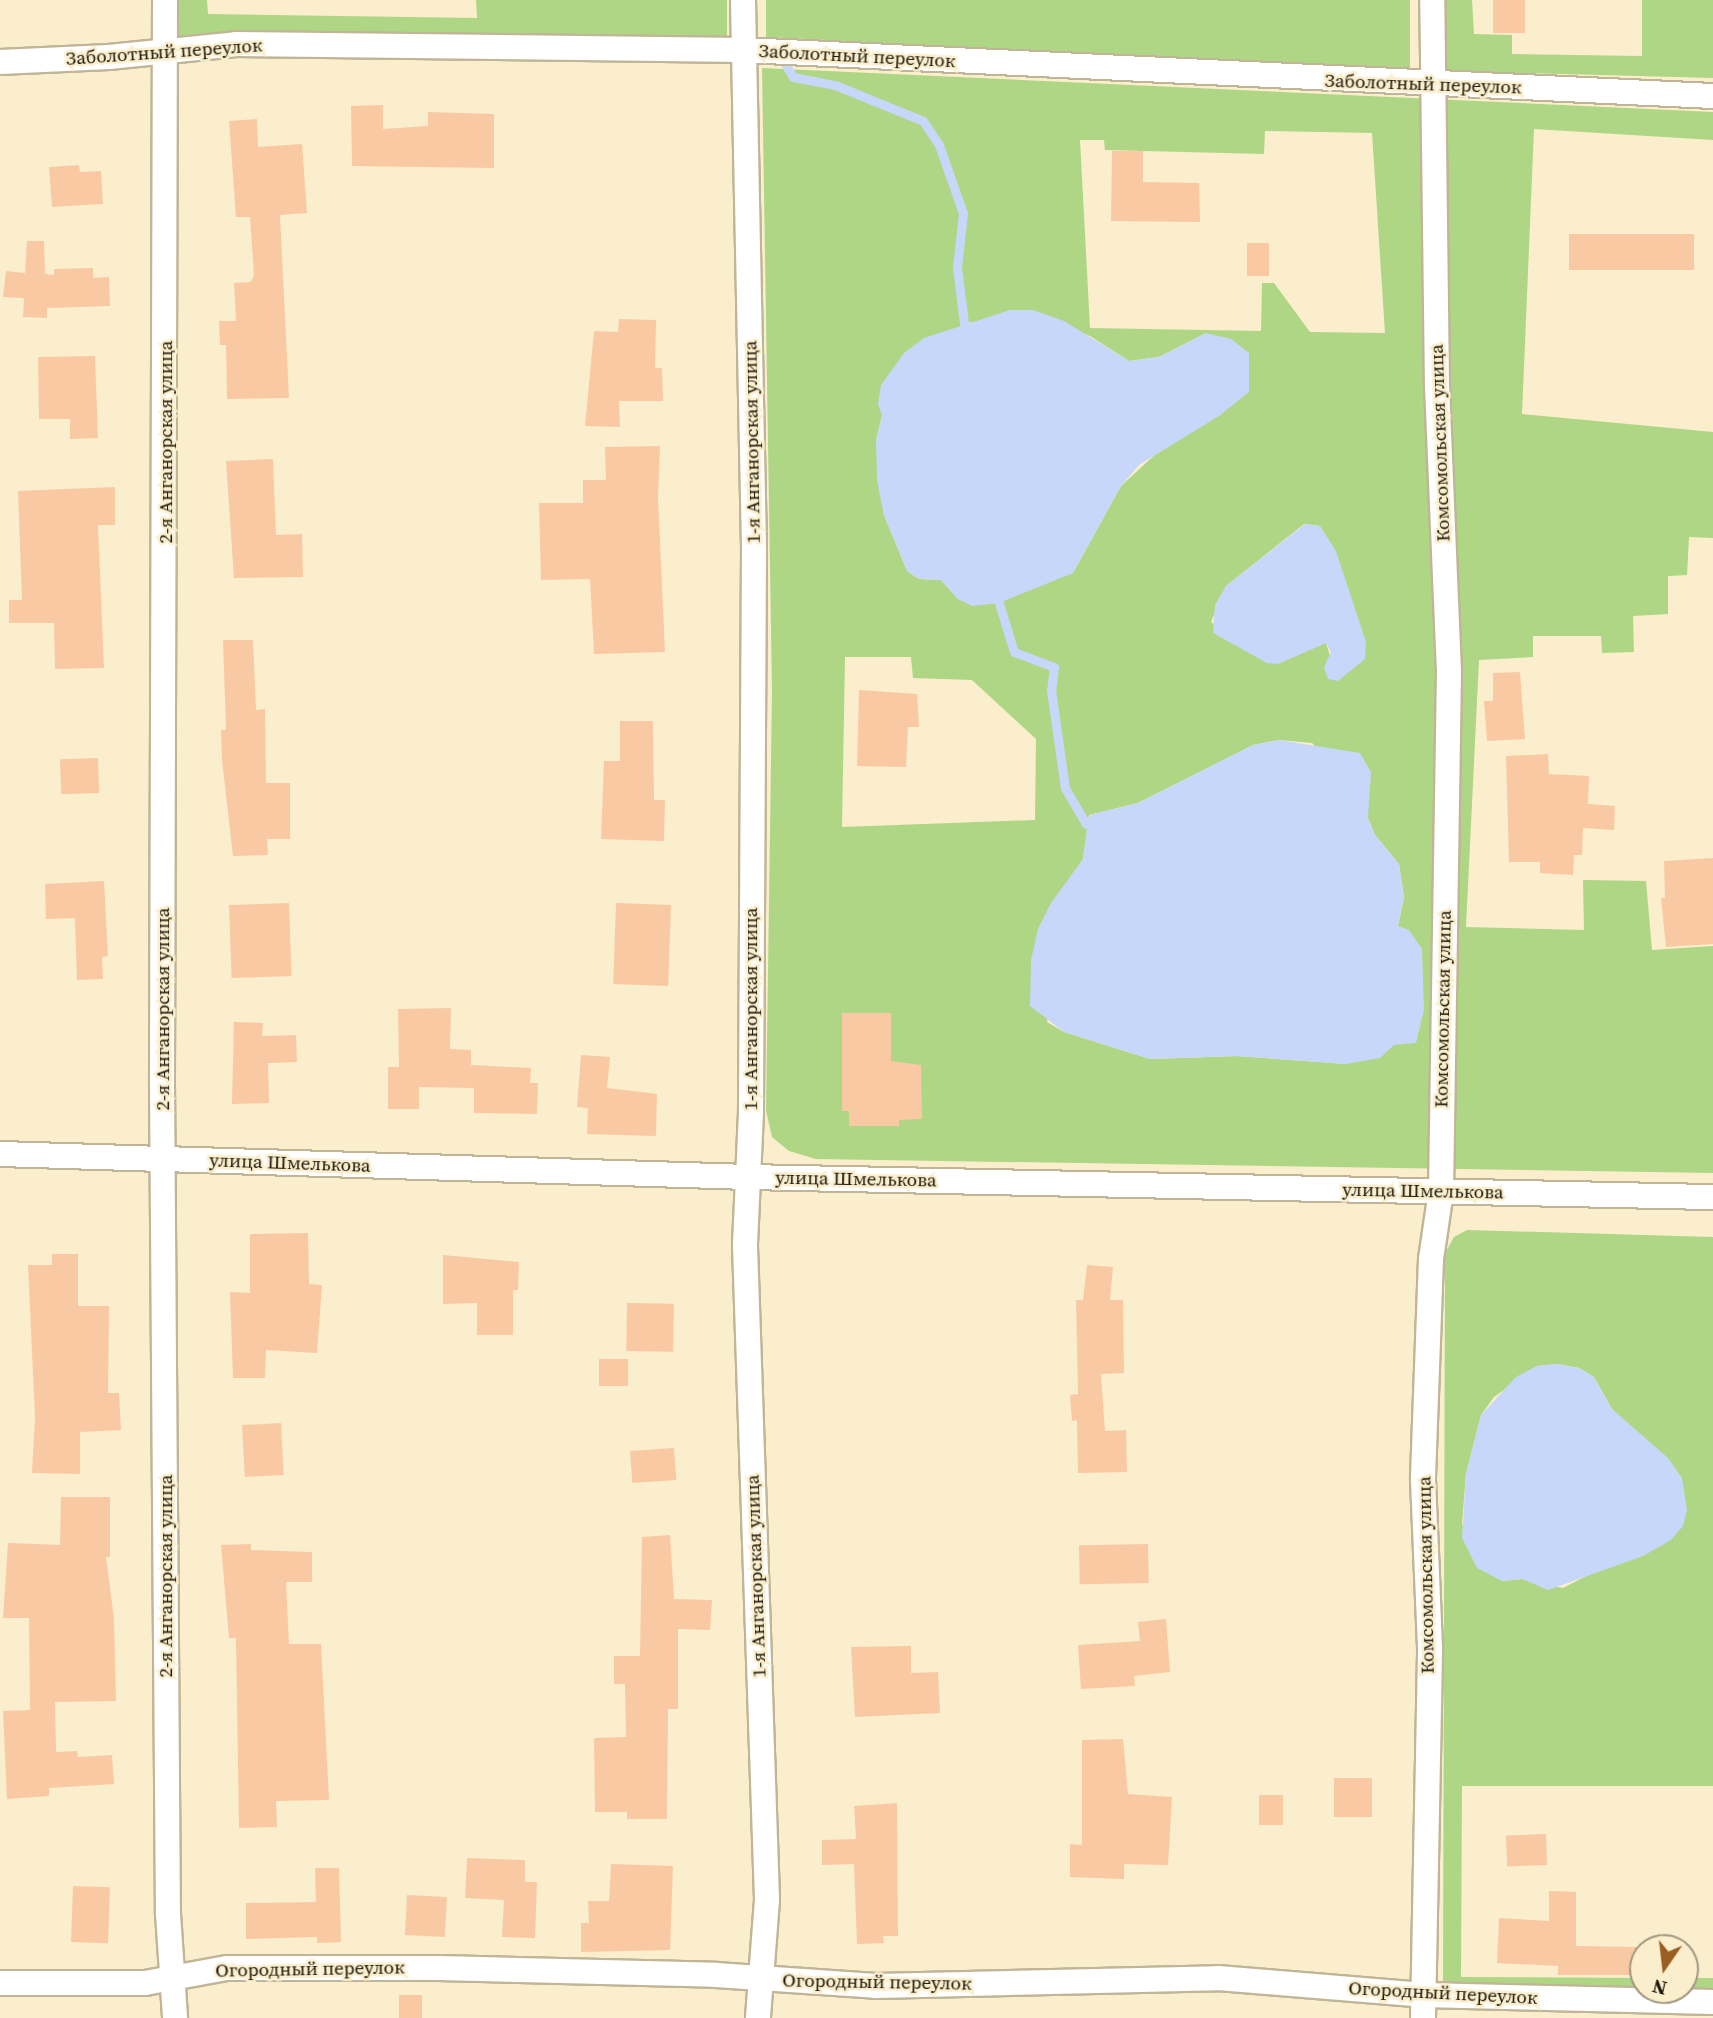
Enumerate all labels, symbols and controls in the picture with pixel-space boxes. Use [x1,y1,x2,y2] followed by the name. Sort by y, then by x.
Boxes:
[65,34,263,70] street label: Заболотный переулок
[758,39,956,73] street label: Заболотный переулок
[1324,69,1522,99] street label: Заболотный переулок
[155,340,177,544] street label: 2-я Анганорская улица
[739,340,765,544] street label: 1-я Анганорская улица
[1425,344,1455,542] street label: Комсомольская улица
[152,907,174,1111] street label: 2-я Анганорская улица
[740,907,762,1111] street label: 1-я Анганорская улица
[1430,910,1456,1108] street label: Комсомольская улица
[209,1149,371,1177] street label: улица Шмелькова
[775,1166,937,1192] street label: улица Шмелькова
[1342,1178,1504,1204] street label: улица Шмелькова
[155,1474,177,1678] street label: 2-я Анганорская улица
[741,1474,771,1678] street label: 1-я Анганорская улица
[1413,1476,1439,1674] street label: Комсомольская улица
[1629,1934,1699,2004] north arrow
[215,1956,405,1982] street label: Огородный переулок
[782,1969,972,1995] street label: Огородный переулок
[1650,1973,1669,2002] text: N
[1348,1977,1538,2009] street label: Огородный переулок

